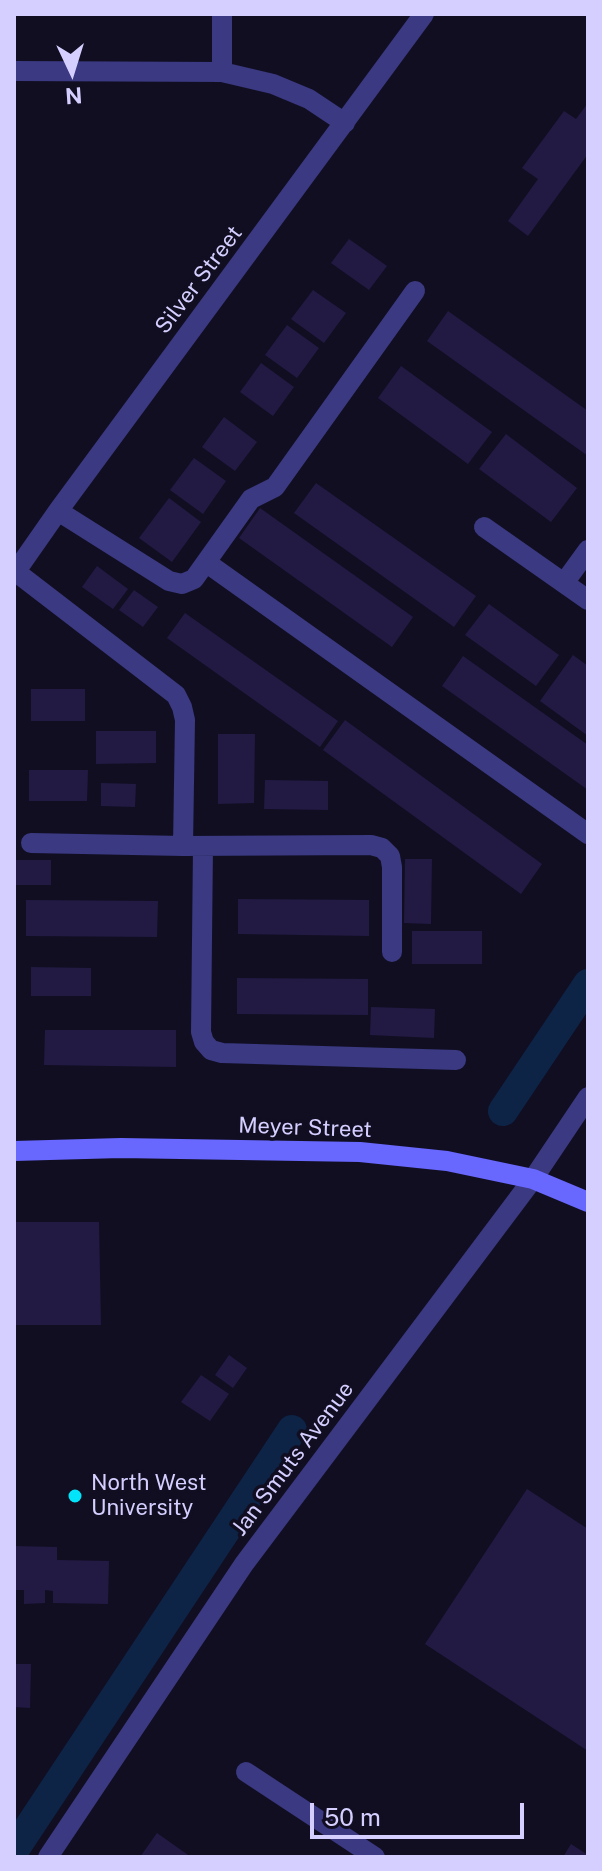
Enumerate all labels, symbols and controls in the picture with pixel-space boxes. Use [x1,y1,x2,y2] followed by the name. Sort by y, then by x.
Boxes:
[32,32,112,112] north arrow
[64,82,83,110] text: N
[150,221,248,339] street label: Silver Street
[238,1112,372,1144] street label: Meyer Street
[227,1377,359,1541] street label: Jan Smuts Avenue
[91,1470,207,1522] place label: North West University
[66,1487,84,1505] marker: North West University
[314,1787,528,1837] scale bar
[324,1803,381,1831] text: 50 m

